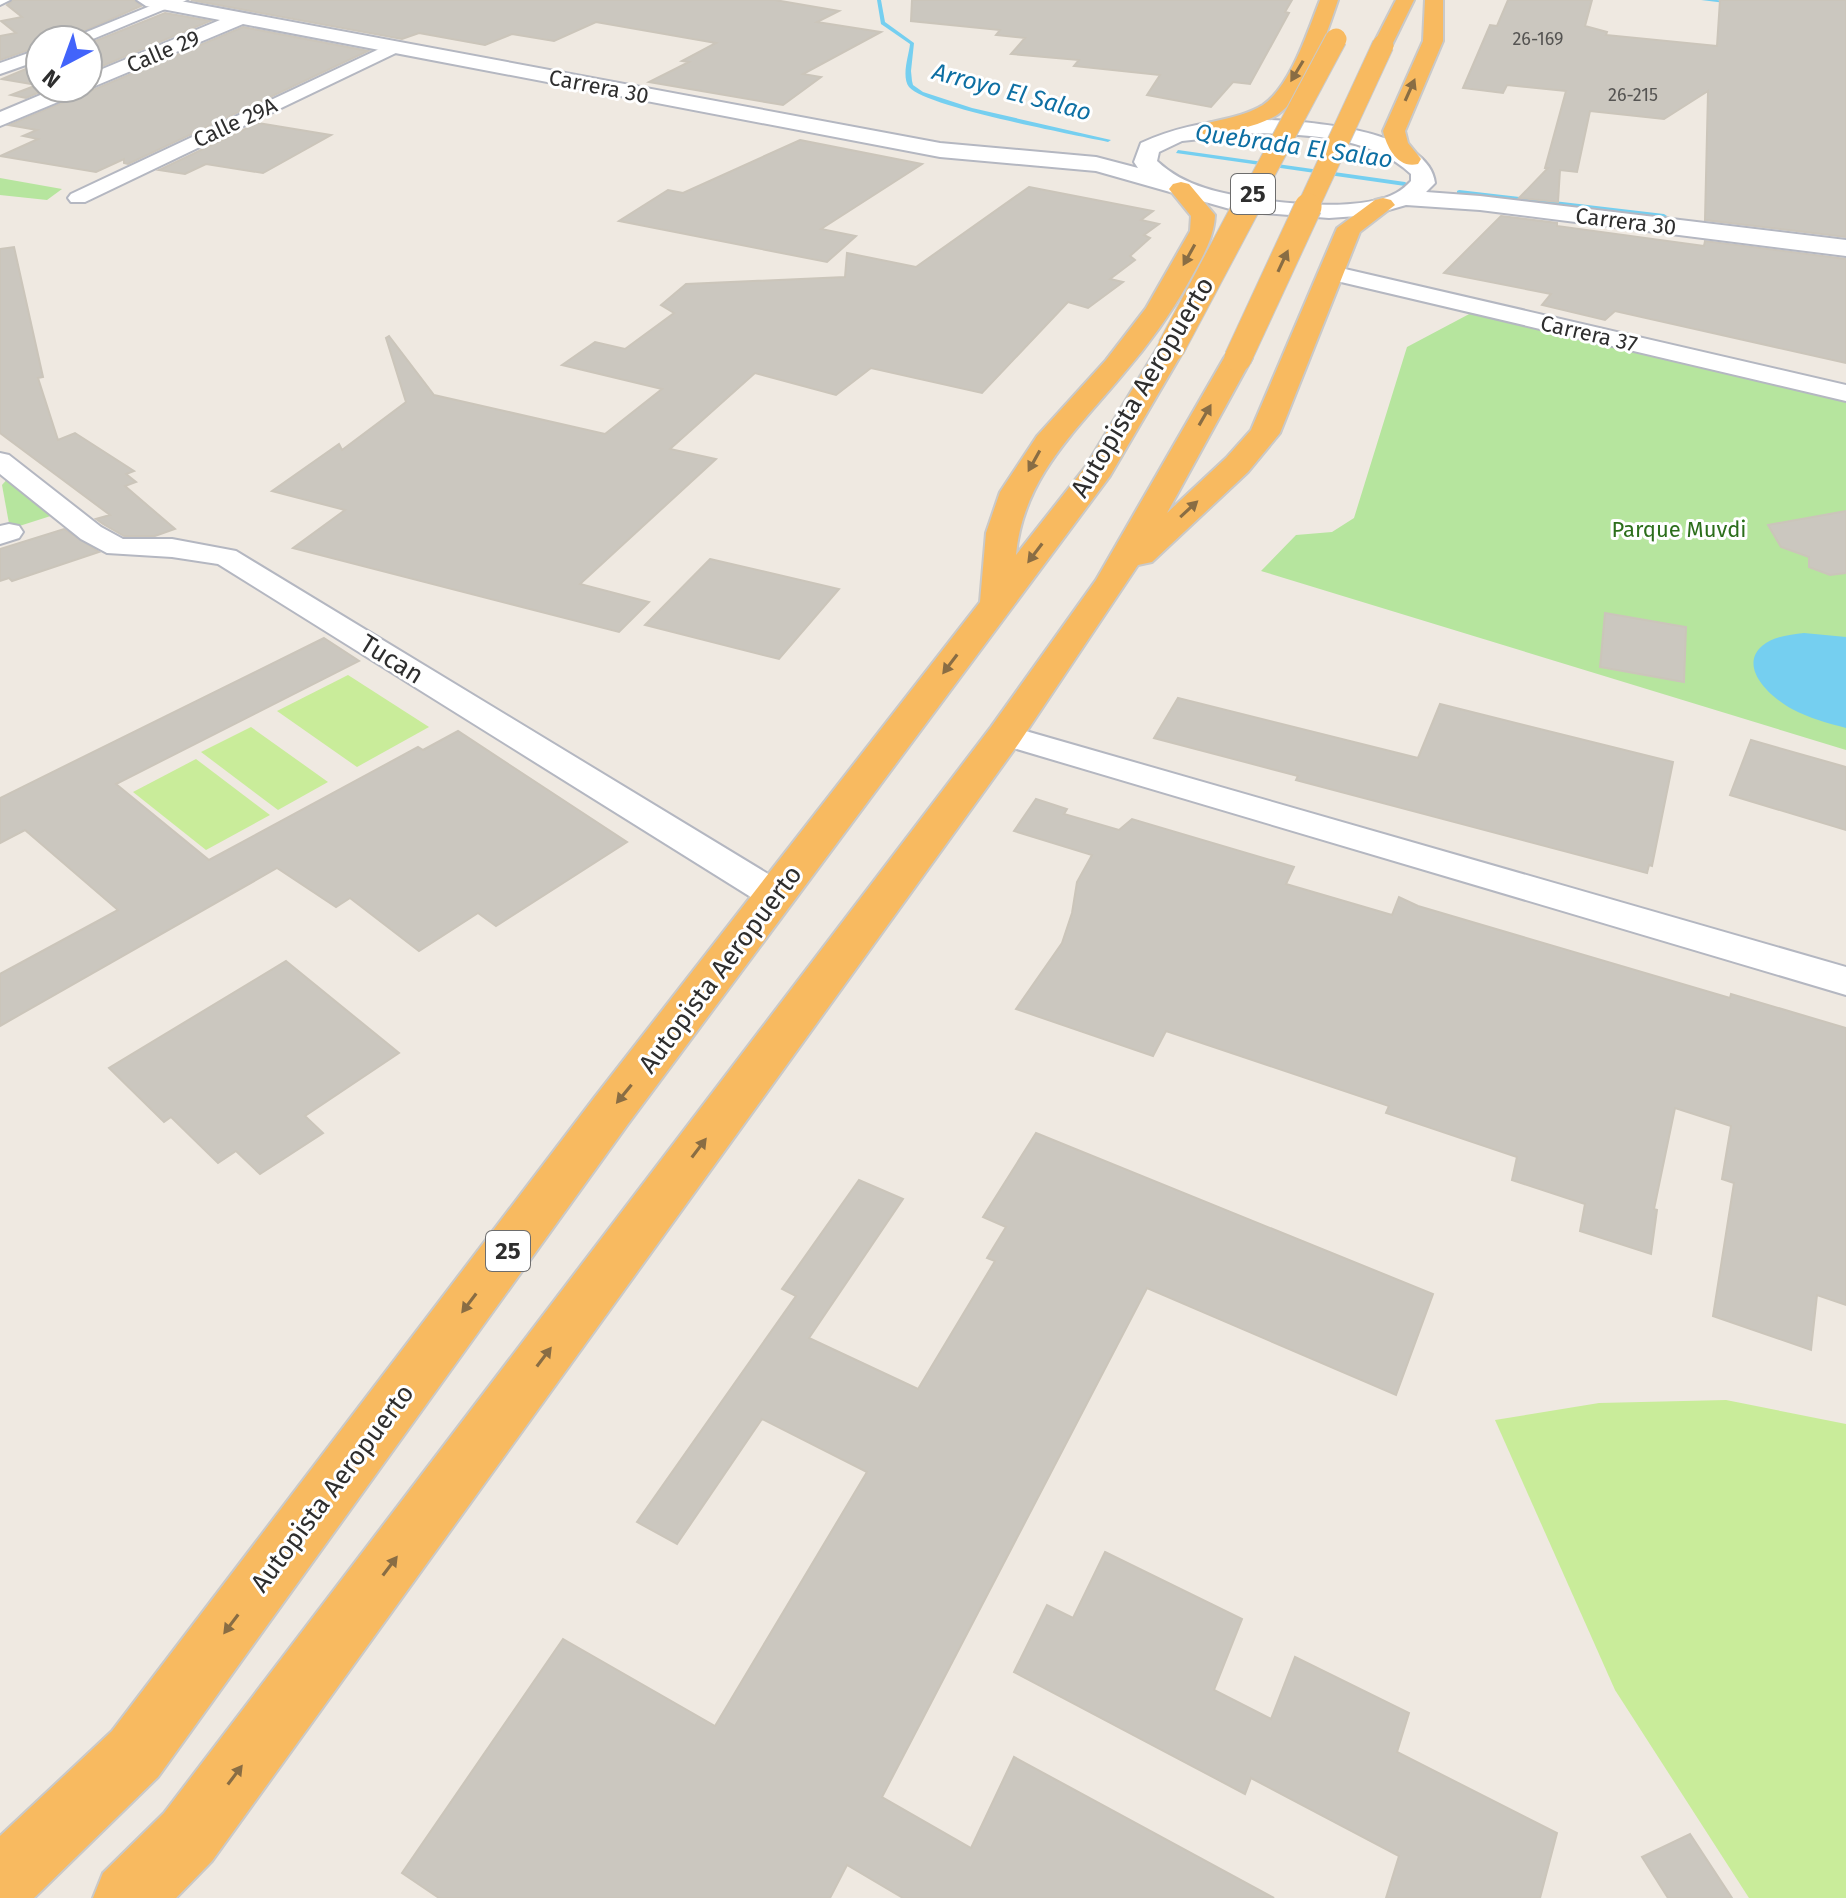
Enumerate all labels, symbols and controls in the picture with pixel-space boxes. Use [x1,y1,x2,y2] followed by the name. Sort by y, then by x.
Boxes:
[24,24,104,104] north arrow
[123,24,204,79] street label: Calle 29
[1512,28,1564,50] house number: 26-169
[929,57,1094,127] water label: Arroyo El Salao
[1290,60,1304,82] one-way arrow
[37,64,66,94] text: N
[547,64,651,109] street label: Carrera 30
[1404,78,1417,102] one-way arrow
[1608,84,1658,106] house number: 26-215
[189,91,282,154] street label: Calle 29A
[1193,118,1395,174] water label: Quebrada El Salao
[1231,174,1275,214] road number: 25
[1574,202,1678,241] street label: Carrera 30
[1183,244,1197,266] one-way arrow
[1276,250,1290,273] one-way arrow
[1064,271,1221,503] street label: Autopista Aeropuerto
[1538,309,1640,358] street label: Carrera 37
[1198,404,1212,426] one-way arrow
[1027,450,1041,473] one-way arrow
[1180,500,1199,518] one-way arrow
[1611,516,1747,543] park label: Parque Muvdi
[1027,543,1043,563] one-way arrow
[354,628,429,691] street label: Tucan
[943,654,959,674] one-way arrow
[632,859,809,1079] street label: Autopista Aeropuerto
[616,1084,633,1105] one-way arrow
[691,1137,707,1159] one-way arrow
[486,1231,530,1271] road number: 25
[461,1292,477,1314] one-way arrow
[536,1347,552,1367] one-way arrow
[244,1378,421,1598] street label: Autopista Aeropuerto
[381,1556,397,1576] one-way arrow
[223,1614,239,1634] one-way arrow
[226,1764,242,1785] one-way arrow

